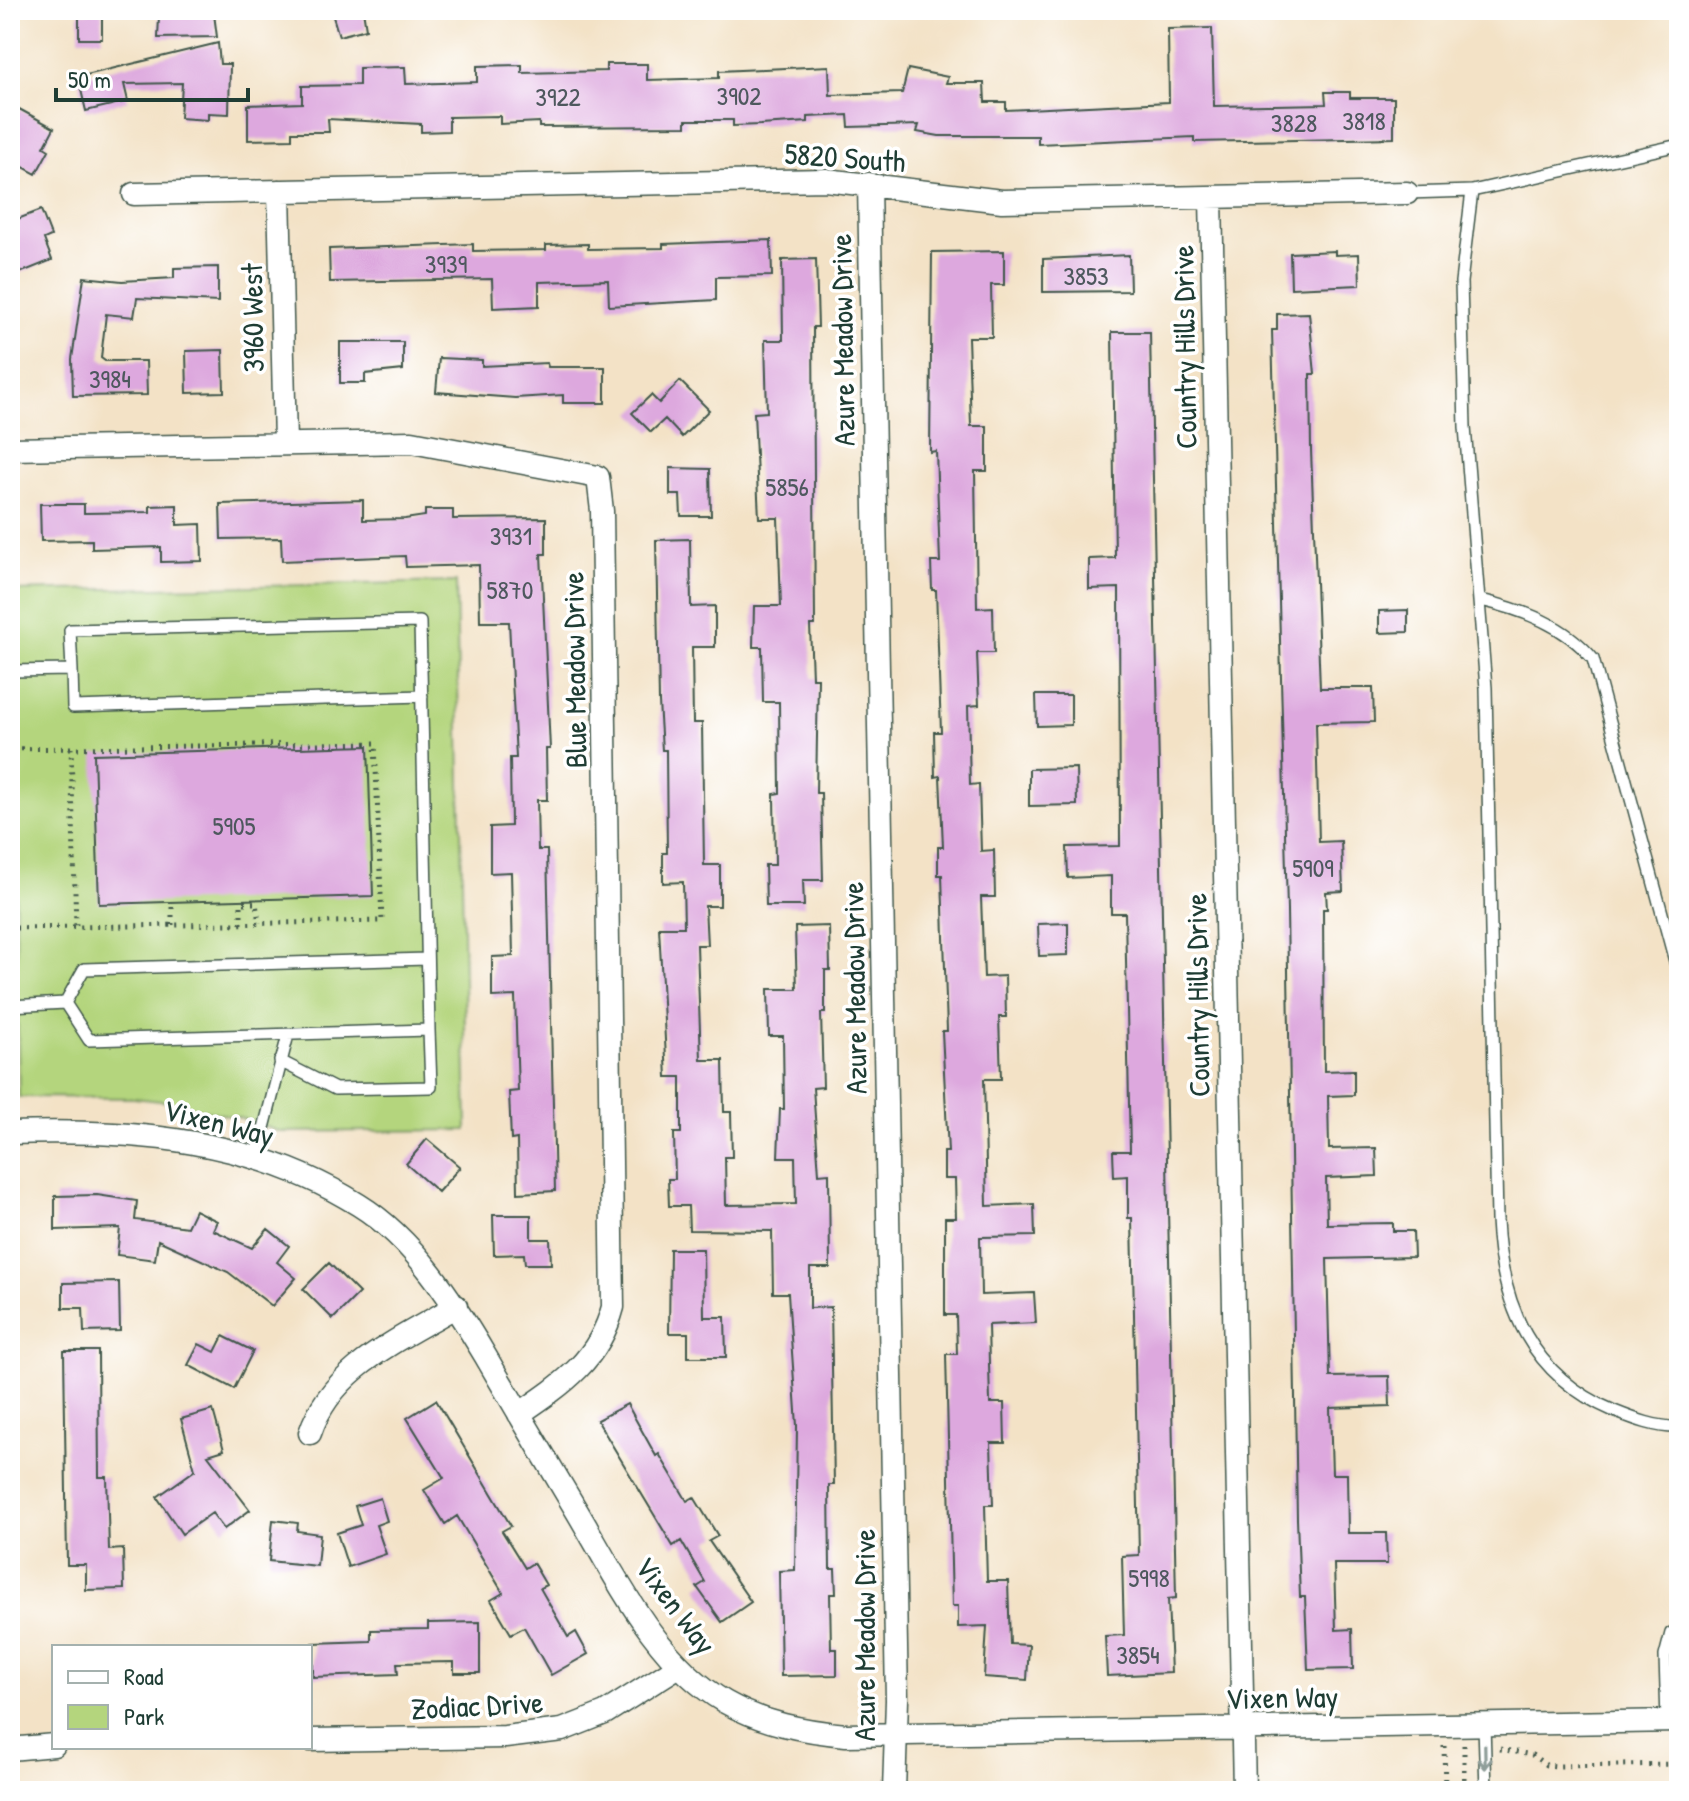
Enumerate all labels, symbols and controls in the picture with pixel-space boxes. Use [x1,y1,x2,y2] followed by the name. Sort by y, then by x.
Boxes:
[56,52,248,102] scale bar
[68,63,111,95] text: 50 m
[716,78,762,113] house number: 3902
[535,79,581,114] house number: 3922
[1342,103,1386,138] house number: 3818
[1271,105,1317,140] house number: 3828
[783,133,907,181] street label: 5820 South
[820,233,864,447] street label: Azure Meadow Drive
[1162,245,1206,449] street label: Country Hills Drive
[425,246,467,281] house number: 3939
[1063,258,1109,293] house number: 3853
[231,262,273,373] street label: 3960 West
[89,361,131,396] house number: 3984
[765,469,809,504] house number: 5856
[490,518,532,553] house number: 3931
[552,571,596,769] street label: Blue Meadow Drive
[487,572,533,607] house number: 5870
[212,808,256,843] house number: 5905
[1292,850,1334,885] house number: 5909
[832,881,876,1095] street label: Azure Meadow Drive
[1175,893,1219,1097] street label: Country Hills Drive
[160,1089,278,1155] street label: Vixen Way
[844,1529,884,1741] street label: Azure Meadow Drive
[626,1548,726,1662] street label: Vixen Way
[1128,1560,1170,1595] house number: 5998
[1116,1637,1160,1672] house number: 3854
[52,1645,312,1749] legend
[124,1660,163,1692] text: Road
[1225,1676,1339,1718] street label: Vixen Way
[410,1682,544,1728] street label: Zodiac Drive
[124,1700,164,1732] text: Park
[1477,1743,1493,1770] one-way arrow

